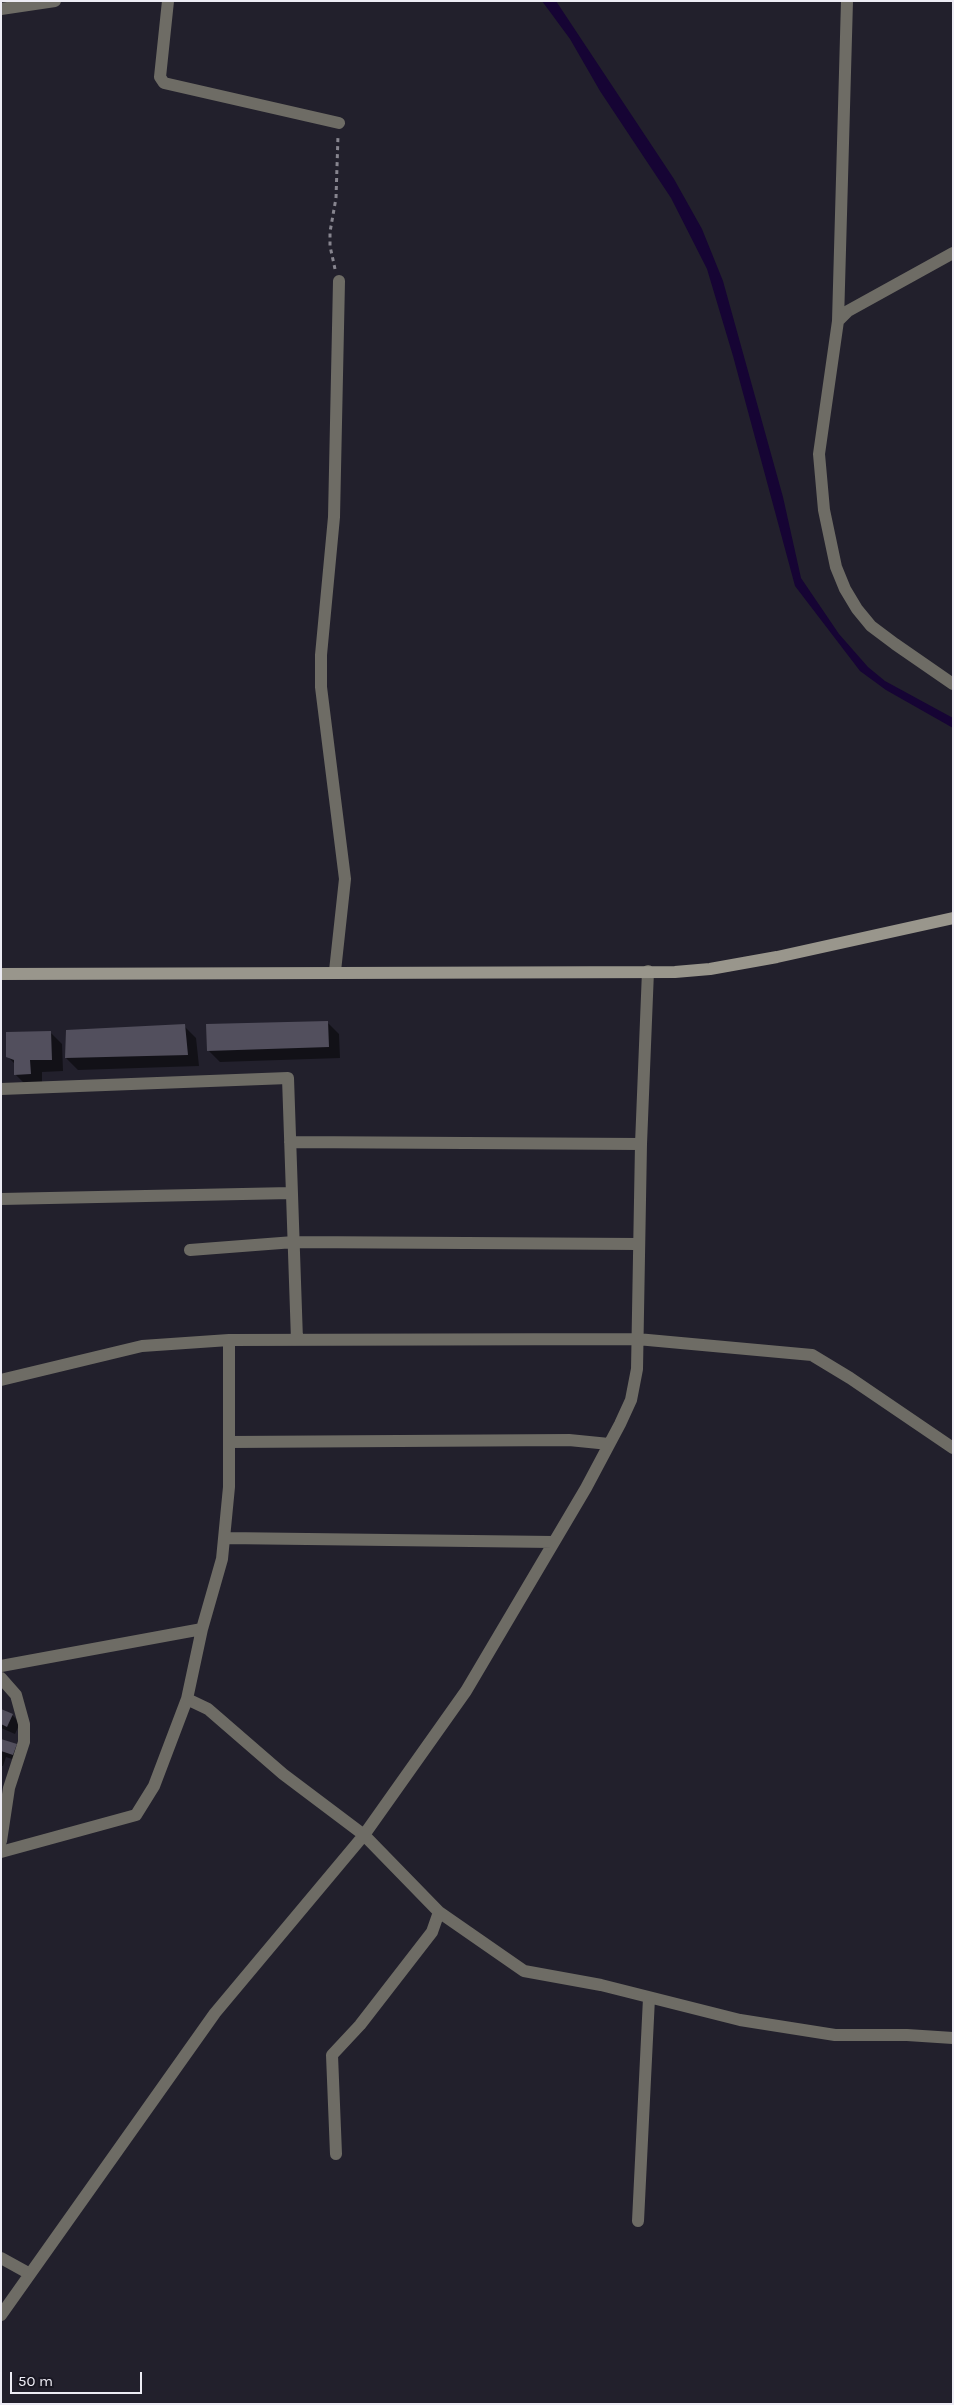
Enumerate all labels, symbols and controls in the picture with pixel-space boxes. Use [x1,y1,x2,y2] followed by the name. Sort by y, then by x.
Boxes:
[12,2362,145,2394] scale bar
[18,2372,53,2390] text: 50 m

